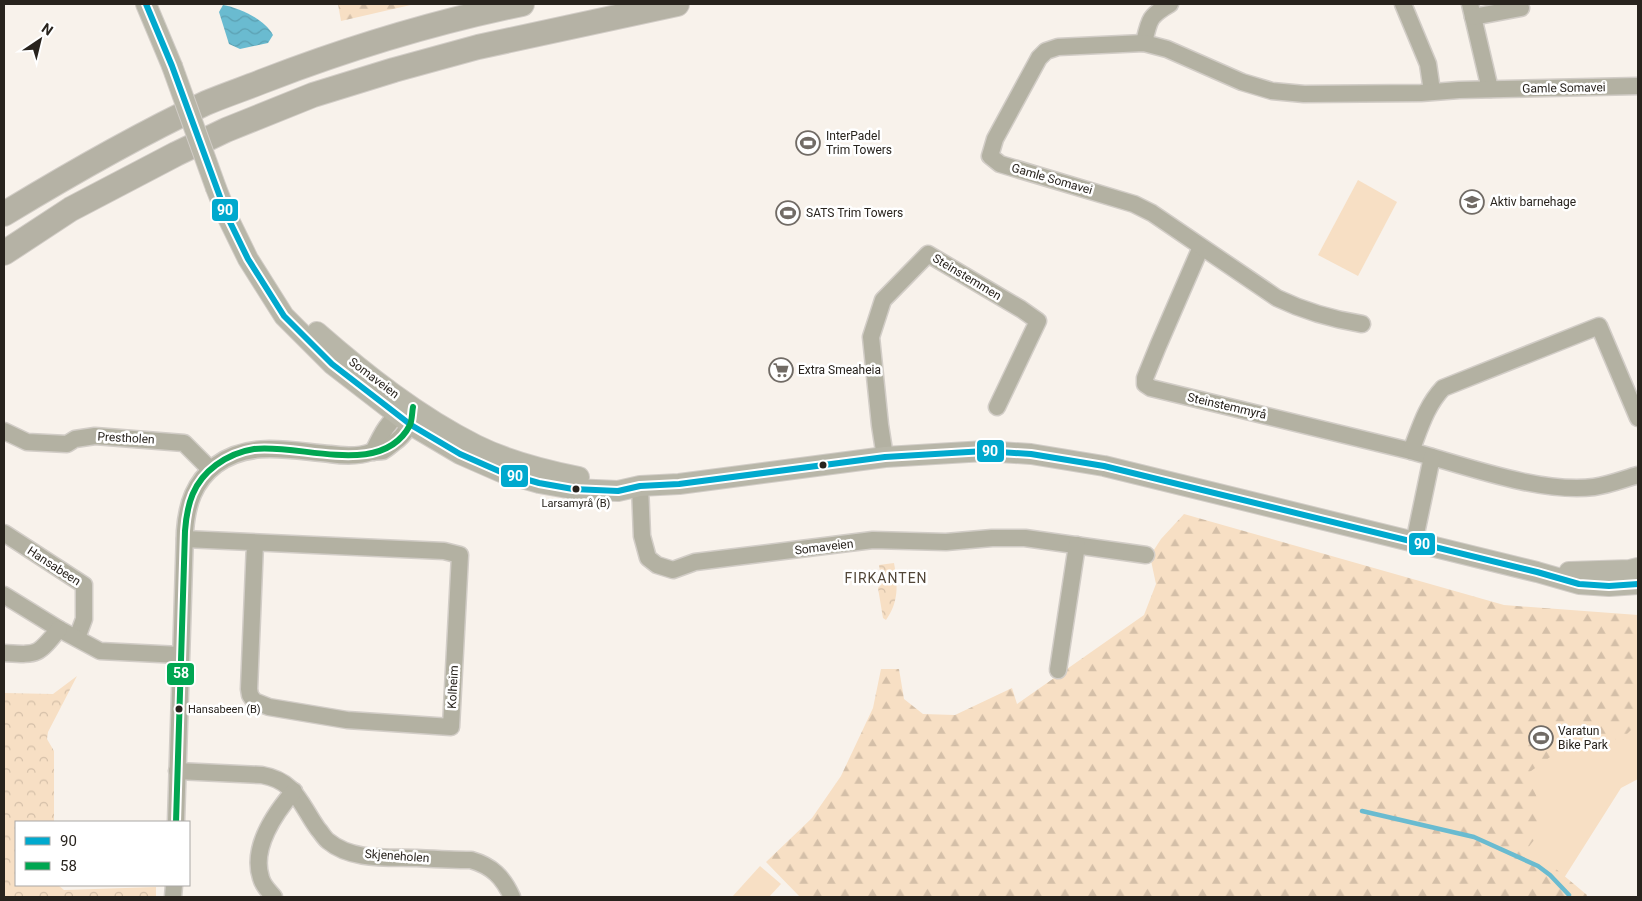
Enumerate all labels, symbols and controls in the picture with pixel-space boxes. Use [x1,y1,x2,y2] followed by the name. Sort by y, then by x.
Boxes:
[15,15,65,65] north arrow
[39,20,56,39] text: N
[1522,80,1606,96] street label: Gamle Somavei
[826,129,892,157] place label: InterPadel Trim Towers
[795,130,821,156] sports icon: InterPadel Trim Towers
[1010,161,1094,197] street label: Gamle Somavei
[1459,189,1485,215] school or university icon: Aktiv barnehage
[1490,195,1576,209] place label: Aktiv barnehage
[211,198,239,222] line badge: 90
[775,200,801,226] sports icon: SATS Trim Towers
[217,202,233,218] text: 90
[806,206,903,220] place label: SATS Trim Towers
[930,251,1004,303] street label: Steinstemmen
[346,355,402,401] street label: Somaveien
[768,357,794,383] supermarket icon: Extra Smeaheia
[798,363,881,377] place label: Extra Smeaheia
[1186,390,1268,422] street label: Steinstemmyrå
[97,430,155,446] street label: Prestholen
[976,439,1005,463] line badge: 90
[982,443,998,459] text: 90
[818,460,828,470] unlabelled marker
[500,464,529,488] line badge: 90
[507,468,523,484] text: 90
[571,484,581,494] marker: Larsamyrå (B)
[542,497,611,510] place label: Larsamyrå (B)
[1408,532,1436,556] line badge: 90
[794,536,854,558] street label: Somaveien
[1414,536,1430,552] text: 90
[25,544,83,588] street label: Hansabeen
[844,570,928,586] district label: FIRKANTEN
[166,662,195,686] line badge: 58
[173,665,189,681] text: 58
[445,665,461,709] street label: Kolheim
[188,703,261,716] place label: Hansabeen (B)
[174,704,184,714] marker: Hansabeen (B)
[1558,724,1609,752] place label: Varatun Bike Park
[1528,725,1554,751] sports icon: Varatun Bike Park
[15,821,190,886] legend
[60,832,77,850] text: 90
[364,847,430,865] street label: Skjeneholen
[60,857,77,875] text: 58

